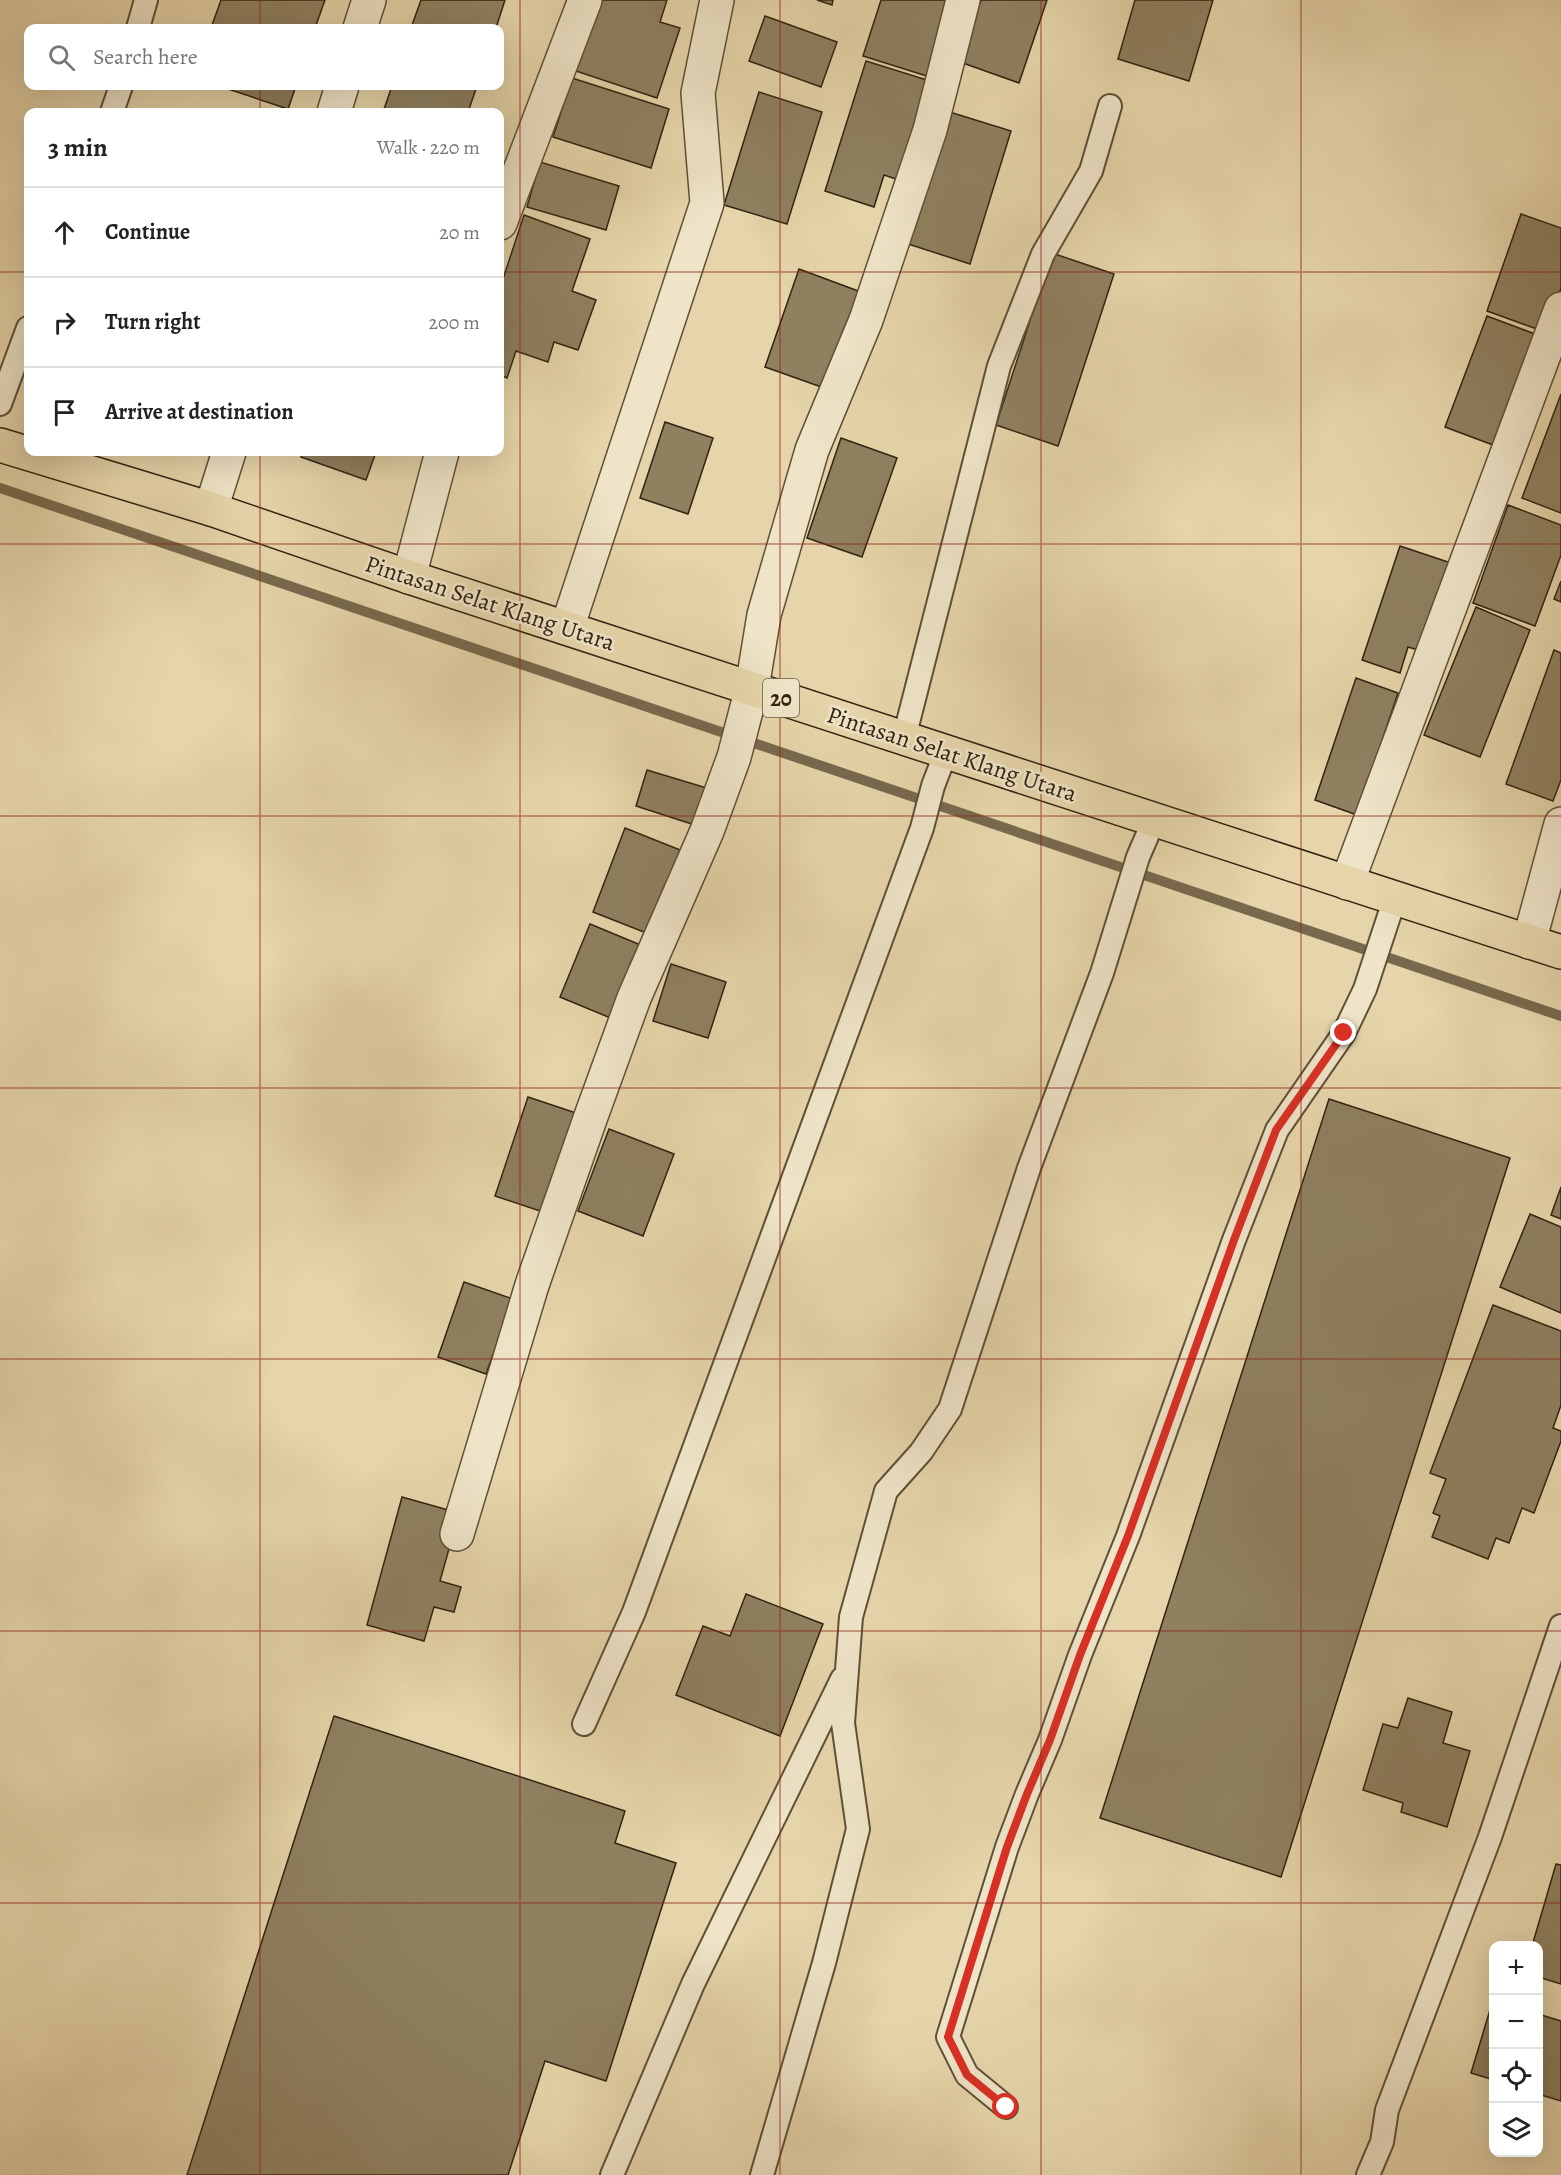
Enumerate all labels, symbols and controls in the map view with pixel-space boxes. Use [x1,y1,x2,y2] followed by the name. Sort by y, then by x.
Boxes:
[24,24,504,90] search box
[45,41,78,74] icon: search
[93,42,198,72] text: Search here
[48,130,108,165] text: 3 min
[377,134,480,161] text: Walk · 220 m
[48,216,81,249] icon: ahead
[105,217,190,247] text: Continue
[439,219,480,246] text: 20 m
[48,306,81,339] icon: right
[105,307,201,337] text: Turn right
[429,309,480,336] text: 200 m
[48,396,81,429] icon: arrive
[105,397,294,427] text: Arrive at destination
[361,547,620,659] street label: Pintasan Selat Klang Utara
[763,679,799,717] road number: 20
[823,698,1082,810] street label: Pintasan Selat Klang Utara
[1330,1019,1356,1045] route end
[1489,1941,1543,2157] map controls
[1489,1941,1543,1995] button: +
[1489,1995,1543,2049] button: −
[1489,2049,1543,2103] button: locate
[992,2093,1018,2119] route start
[1489,2103,1543,2157] button: layers

